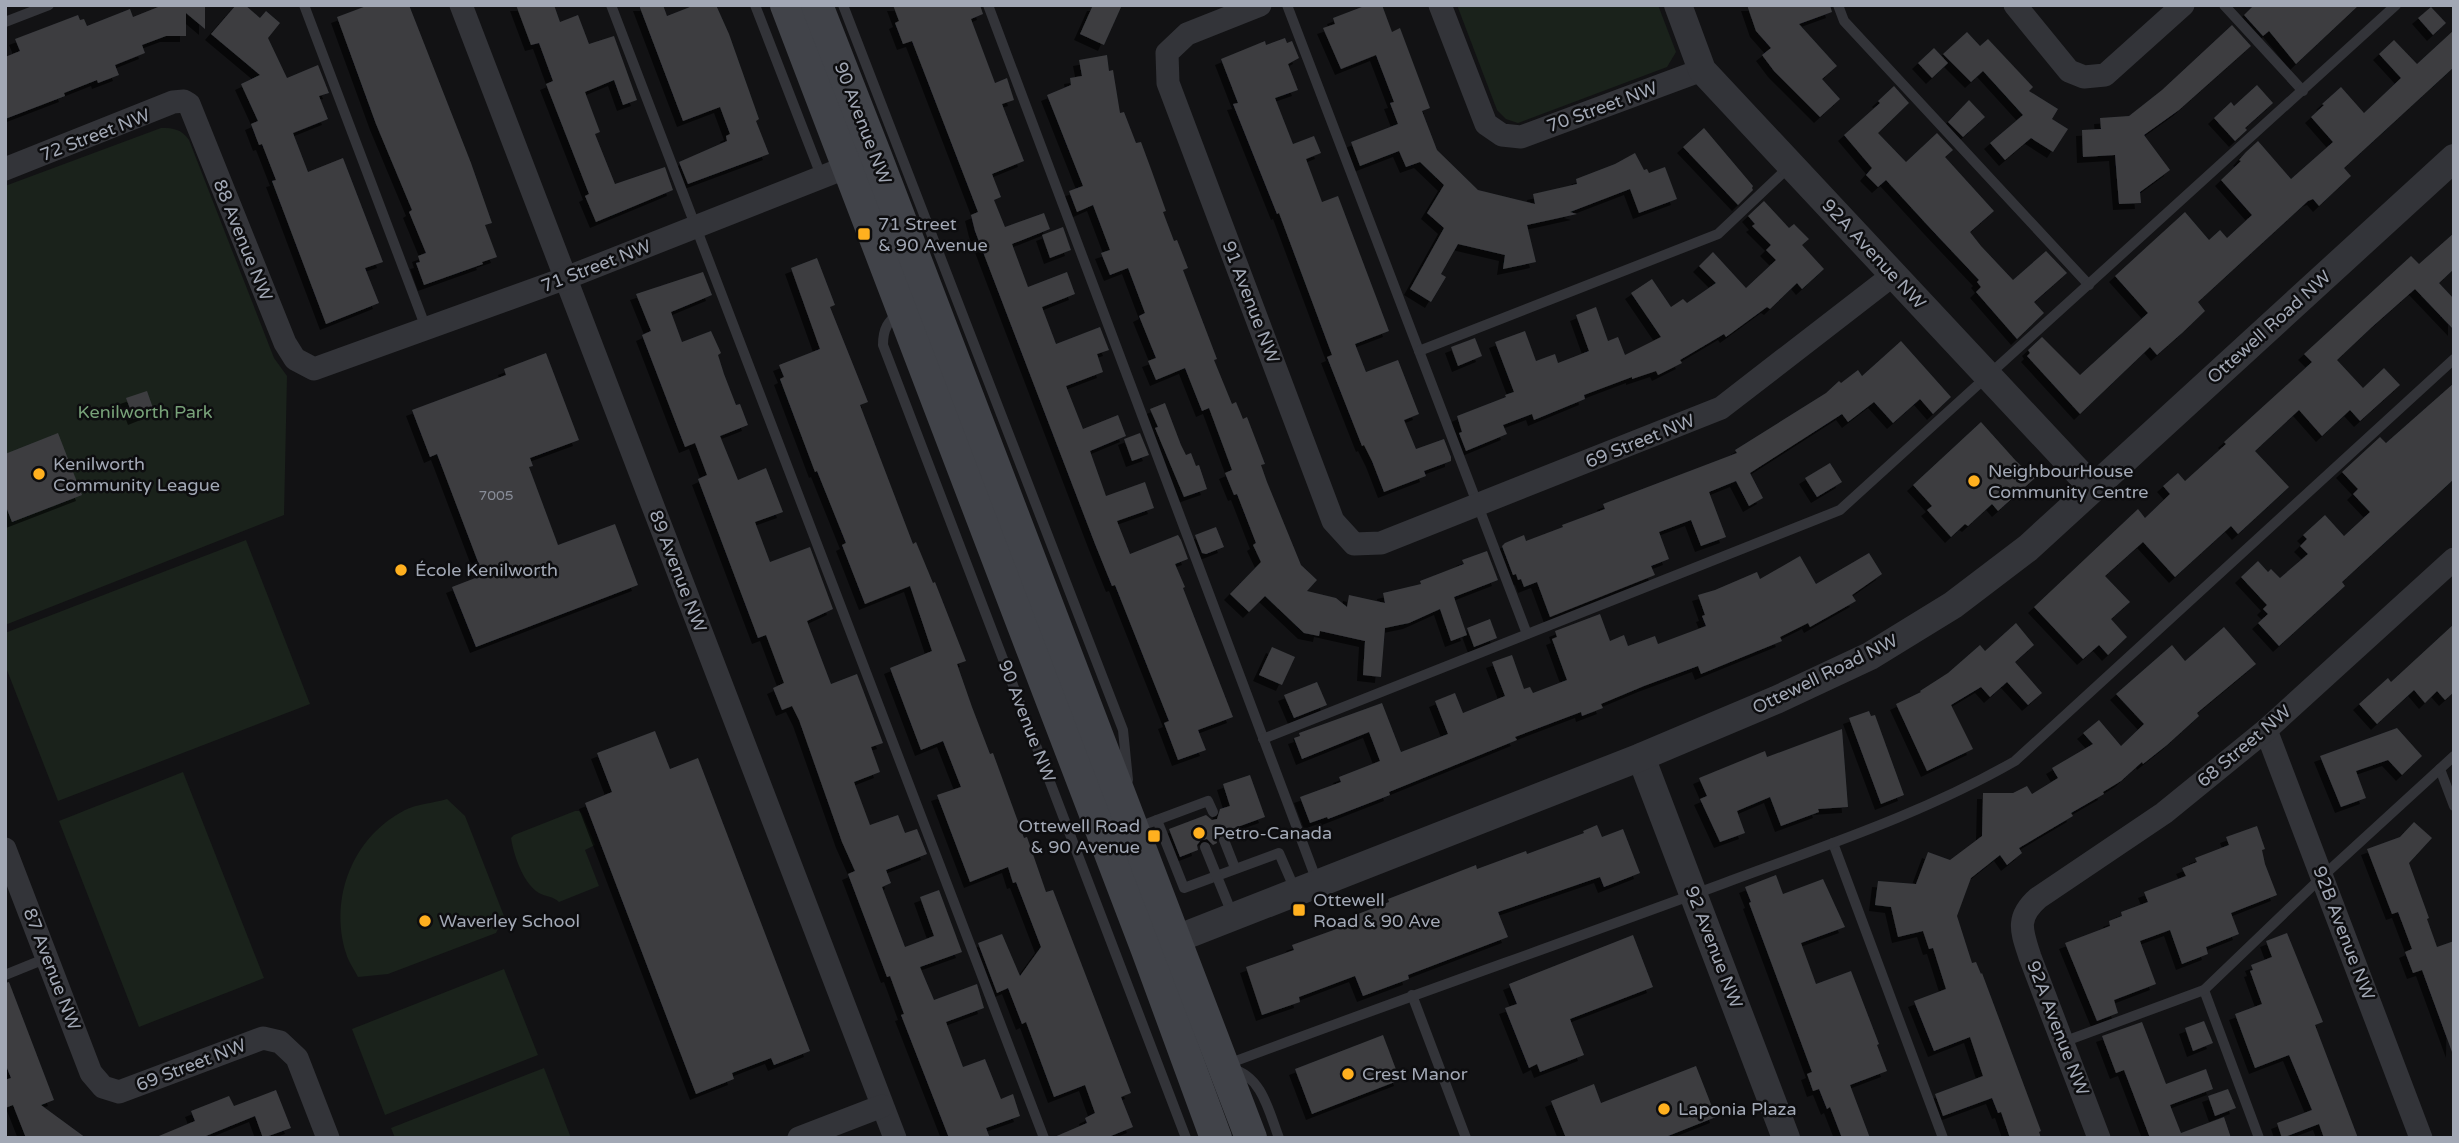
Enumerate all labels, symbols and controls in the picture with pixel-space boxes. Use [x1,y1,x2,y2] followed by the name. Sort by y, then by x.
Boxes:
[830,59,896,187] street label: 90 Avenue NW
[1544,77,1660,137] street label: 70 Street NW
[37,104,153,166] street label: 72 Street NW
[209,176,277,304] street label: 88 Avenue NW
[1817,194,1931,314] street label: 92A Avenue NW
[878,213,988,256] place label: 71 Street & 90 Avenue
[856,226,872,242] marker: 71 Street & 90 Avenue
[538,235,654,297] street label: 71 Street NW
[1218,238,1284,366] street label: 91 Avenue NW
[2203,266,2335,388] street label: Ottewell Road NW
[77,401,213,423] park label: Kenilworth Park
[1582,409,1698,473] street label: 69 Street NW
[53,453,220,496] place label: Kenilworth Community League
[1988,460,2149,503] place label: NeighbourHouse Community Centre
[31,466,47,482] marker: Kenilworth Community League
[1966,473,1982,489] marker: NeighbourHouse Community Centre
[478,487,514,504] house number: 7005
[645,507,711,635] street label: 89 Avenue NW
[415,559,558,581] place label: École Kenilworth
[393,562,409,578] marker: École Kenilworth
[1749,629,1901,719] street label: Ottewell Road NW
[994,657,1060,785] street label: 90 Avenue NW
[2192,700,2296,792] street label: 68 Street NW
[1018,815,1140,858] place label: Ottewell Road & 90 Avenue
[1213,822,1332,844] place label: Petro-Canada
[1191,825,1207,841] marker: Petro-Canada
[1146,828,1162,844] marker: Ottewell Road & 90 Avenue
[2308,863,2380,1003] street label: 92B Avenue NW
[1681,883,1747,1011] street label: 92 Avenue NW
[1313,889,1440,932] place label: Ottewell Road & 90 Ave
[1291,902,1307,918] marker: Ottewell Road & 90 Ave
[19,905,85,1033] street label: 87 Avenue NW
[439,910,580,932] place label: Waverley School
[417,913,433,929] marker: Waverley School
[2022,958,2094,1098] street label: 92A Avenue NW
[133,1034,249,1096] street label: 69 Street NW
[1362,1063,1468,1085] place label: Crest Manor
[1340,1066,1356,1082] marker: Crest Manor
[1678,1098,1797,1120] place label: Laponia Plaza
[1656,1101,1672,1117] marker: Laponia Plaza

